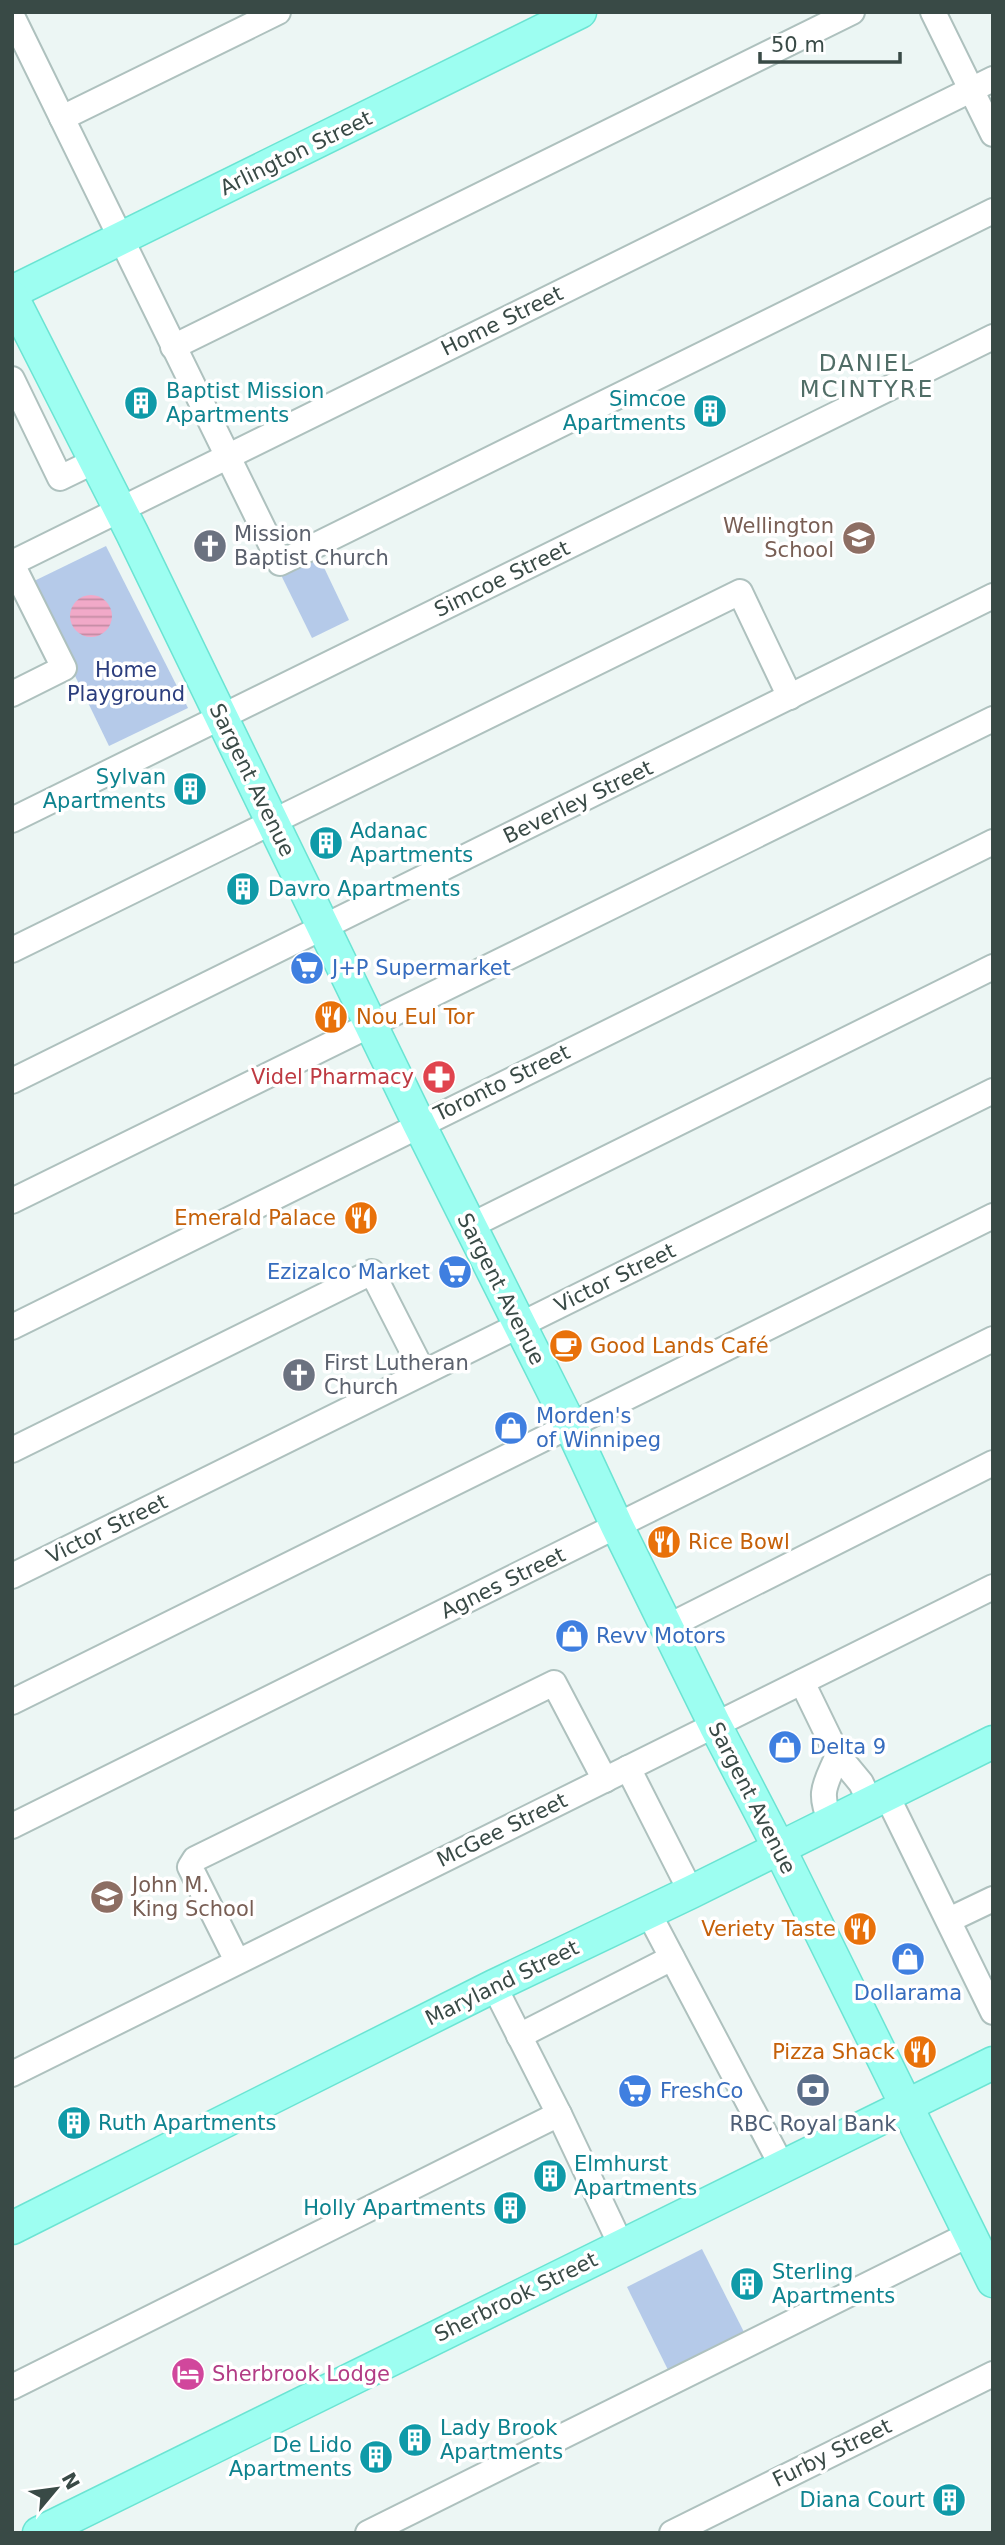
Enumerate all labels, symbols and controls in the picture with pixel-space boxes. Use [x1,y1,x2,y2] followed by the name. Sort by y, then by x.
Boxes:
[760,21,900,65] scale bar
[771,33,825,57] text: 50 m
[216,106,376,200] street label: Arlington Street
[437,281,567,361] street label: Home Street
[800,350,934,402] district label: DANIEL MCINTYRE
[166,379,324,427] place label: Baptist Mission Apartments
[122,384,160,422] building icon: Baptist Mission Apartments
[563,387,686,435] place label: Simcoe Apartments
[691,392,729,430] building icon: Simcoe Apartments
[723,514,834,562] place label: Wellington School
[840,519,878,557] school or university icon: Wellington School
[234,522,389,570] place label: Mission Baptist Church
[191,527,229,565] church icon: Mission Baptist Church
[430,536,574,622] street label: Simcoe Street
[67,658,185,706] park label: Home Playground
[205,700,299,860] street label: Sargent Avenue
[499,755,657,849] street label: Beverley Street
[43,765,166,813] place label: Sylvan Apartments
[171,770,209,808] building icon: Sylvan Apartments
[350,819,473,867] place label: Adanac Apartments
[307,824,345,862] building icon: Adanac Apartments
[224,870,262,908] building icon: Davro Apartments
[268,877,460,901] place label: Davro Apartments
[288,949,326,987] supermarket icon: J+P Supermarket
[330,956,511,980] place label: J+P Supermarket
[312,998,350,1036] restaurant icon: Nou Eul Tor
[356,1005,475,1029] place label: Nou Eul Tor
[429,1040,574,1127] street label: Toronto Street
[420,1058,458,1096] pharmacy icon: Videl Pharmacy
[251,1065,414,1089] place label: Videl Pharmacy
[342,1199,380,1237] restaurant icon: Emerald Palace
[174,1206,336,1230] place label: Emerald Palace
[452,1209,550,1369] street label: Sargent Avenue
[551,1238,679,1318] street label: Victor Street
[436,1253,474,1291] supermarket icon: Ezizalco Market
[267,1260,430,1284] place label: Ezizalco Market
[547,1327,585,1365] cafe icon: Good Lands Café
[590,1334,769,1358] place label: Good Lands Café
[324,1351,469,1399] place label: First Lutheran Church
[280,1356,318,1394] church icon: First Lutheran Church
[536,1404,661,1452] place label: Morden's of Winnipeg
[492,1409,530,1447] shop icon: Morden's of Winnipeg
[43,1489,171,1569] street label: Victor Street
[645,1523,683,1561] restaurant icon: Rice Bowl
[688,1530,790,1554] place label: Rice Bowl
[437,1543,569,1623] street label: Agnes Street
[553,1617,591,1655] shop icon: Revv Motors
[596,1624,726,1648] place label: Revv Motors
[703,1718,801,1878] street label: Sargent Avenue
[766,1728,804,1766] shop icon: Delta 9
[810,1735,886,1759] place label: Delta 9
[433,1788,571,1872] street label: McGee Street
[130,1873,255,1921] place label: John M. King School
[88,1878,126,1916] school or university icon: John M. King School
[841,1910,879,1948] restaurant icon: Veriety Taste
[701,1917,836,1941] place label: Veriety Taste
[421,1935,583,2031] street label: Maryland Street
[889,1940,927,1978] shop icon: Dollarama
[854,1981,962,2005] place label: Dollarama
[901,2033,939,2071] restaurant icon: Pizza Shack
[772,2040,896,2064] place label: Pizza Shack
[794,2071,832,2109] bank icon: RBC Royal Bank
[616,2072,654,2110] supermarket icon: FreshCo
[660,2079,743,2103] place label: FreshCo
[55,2104,93,2142] building icon: Ruth Apartments
[98,2111,276,2135] place label: Ruth Apartments
[729,2112,897,2136] place label: RBC Royal Bank
[574,2152,697,2200] place label: Elmhurst Apartments
[531,2157,569,2195] building icon: Elmhurst Apartments
[491,2189,529,2227] building icon: Holly Apartments
[303,2196,486,2220] place label: Holly Apartments
[431,2247,601,2347] street label: Sherbrook Street
[772,2260,895,2308] place label: Sterling Apartments
[728,2265,766,2303] building icon: Sterling Apartments
[169,2355,207,2393] hotel icon: Sherbrook Lodge
[212,2362,390,2386] place label: Sherbrook Lodge
[769,2414,895,2492] street label: Furby Street
[440,2416,563,2464] place label: Lady Brook Apartments
[396,2421,434,2459] building icon: Lady Brook Apartments
[229,2433,352,2481] place label: De Lido Apartments
[357,2438,395,2476] building icon: De Lido Apartments
[21,2454,91,2524] north arrow
[57,2468,84,2493] text: N
[930,2481,968,2519] building icon: Diana Court
[800,2488,925,2512] place label: Diana Court

